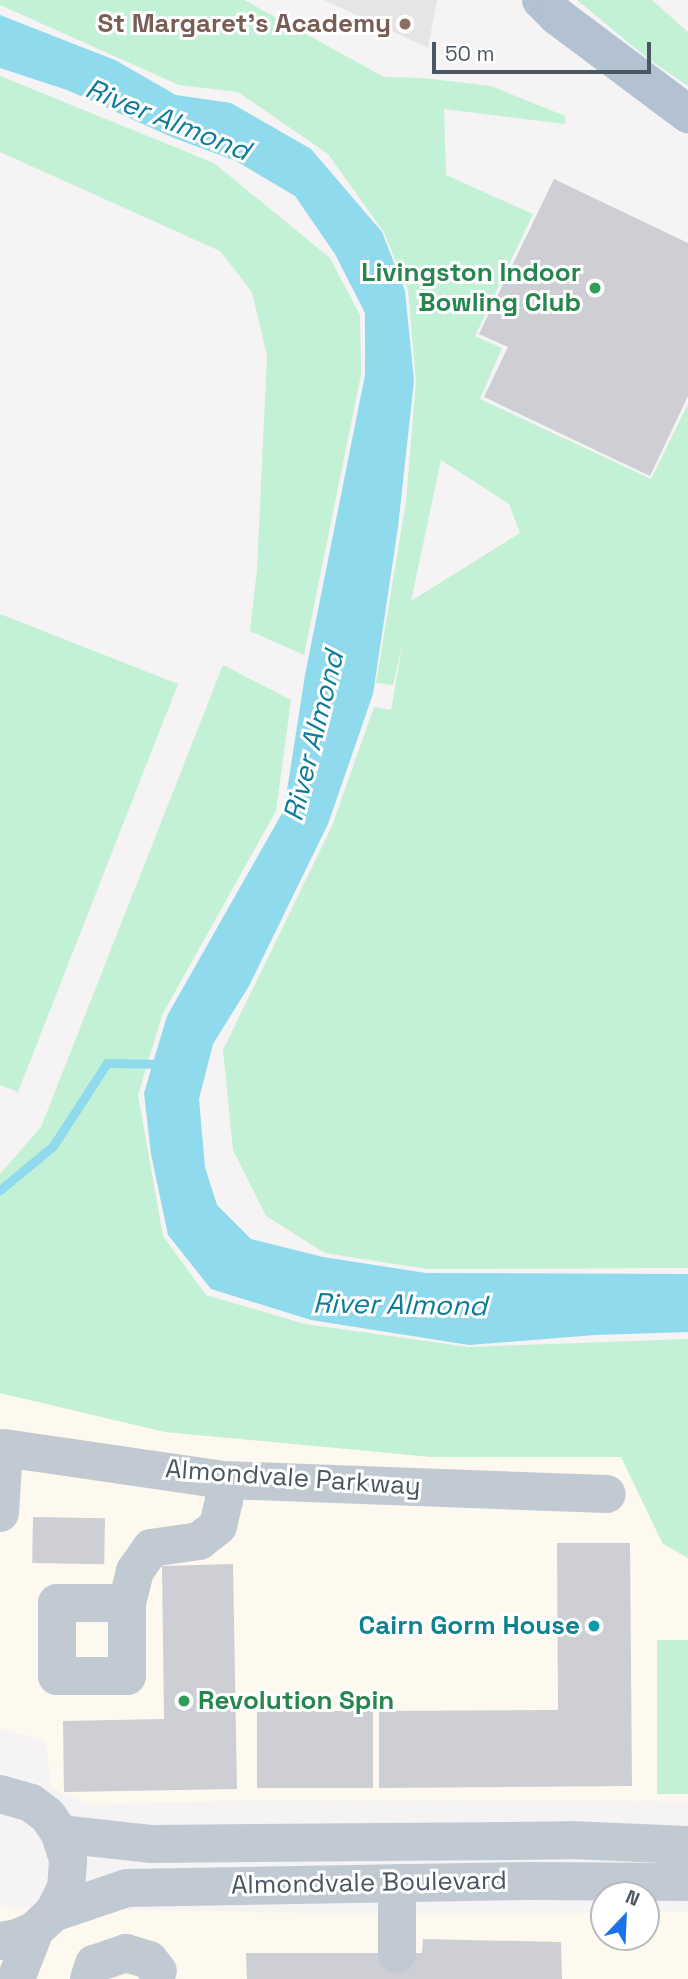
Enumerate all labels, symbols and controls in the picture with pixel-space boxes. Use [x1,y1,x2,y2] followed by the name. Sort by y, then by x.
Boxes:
[97,8,391,40] place label: St Margaret's Academy
[397,16,413,32] marker: St Margaret's Academy
[436,28,655,72] scale bar
[445,40,495,67] text: 50 m
[81,71,255,167] water label: River Almond
[361,257,581,318] place label: Livingston Indoor Bowling Club
[587,280,603,296] marker: Livingston Indoor Bowling Club
[276,647,350,825] water label: River Almond
[312,1286,488,1322] water label: River Almond
[164,1454,422,1502] street label: Almondvale Parkway
[359,1610,580,1642] place label: Cairn Gorm House
[586,1618,602,1634] marker: Cairn Gorm House
[198,1685,394,1717] place label: Revolution Spin
[176,1693,192,1709] marker: Revolution Spin
[231,1865,507,1901] street label: Almondvale Boulevard
[590,1881,660,1951] north arrow
[622,1884,643,1912] text: N

